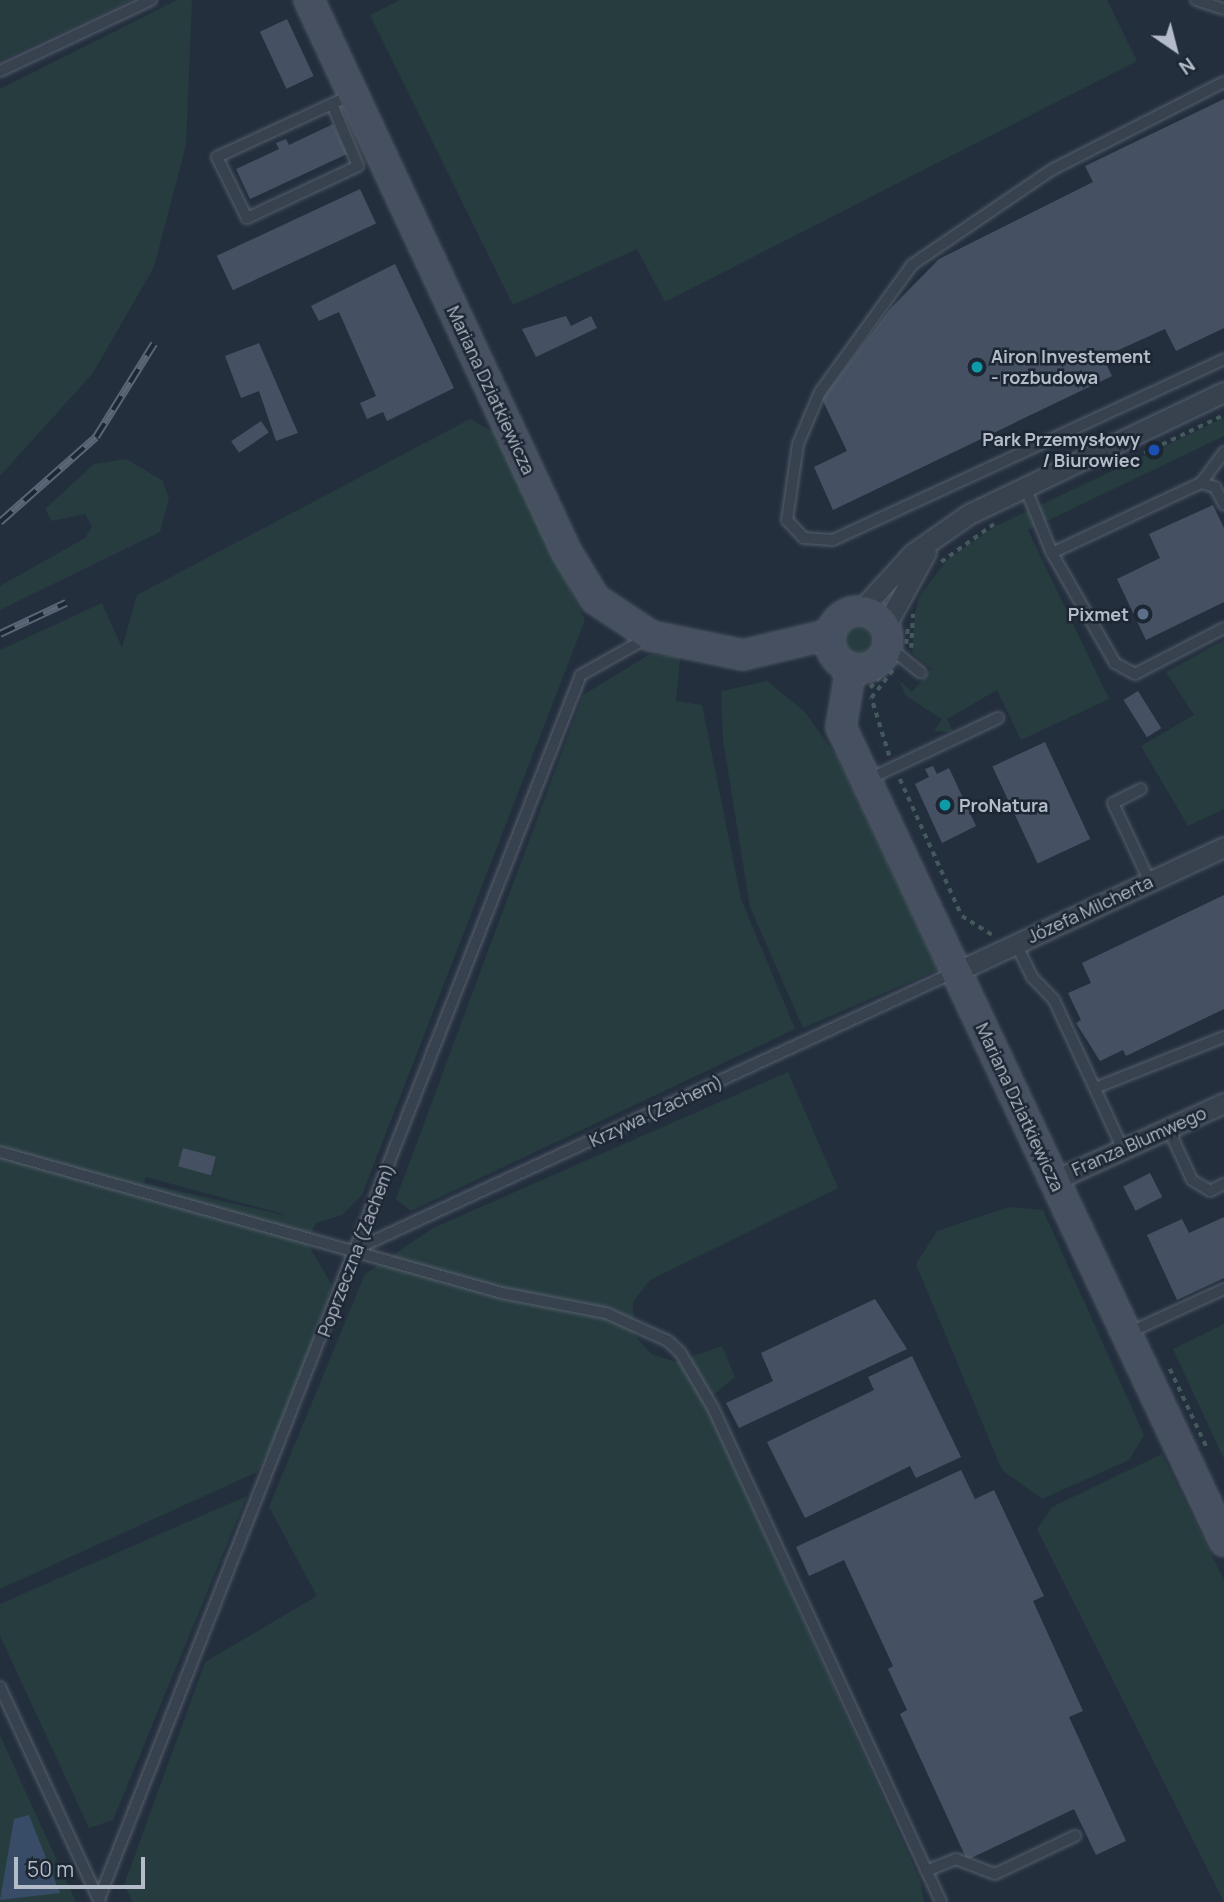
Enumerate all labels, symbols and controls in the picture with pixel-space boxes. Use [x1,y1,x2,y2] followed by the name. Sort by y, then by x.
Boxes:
[1140,14,1210,84] north arrow
[1174,52,1200,81] text: N
[442,302,540,478] street label: Mariana Dziatkiewicza
[991,346,1151,388] place label: Airon Investement - rozbudowa
[969,359,985,375] marker: Airon Investement - rozbudowa
[982,429,1140,472] place label: Park Przemysłowy / Biurowiec
[1146,442,1162,458] marker: Park Przemysłowy / Biurowiec
[1068,603,1129,625] place label: Pixmet
[1135,606,1151,622] marker: Pixmet
[959,794,1048,816] place label: ProNatura
[937,797,953,813] marker: ProNatura
[1024,870,1156,948] street label: Józefa Milcherta
[971,1019,1069,1195] street label: Mariana Dziatkiewicza
[586,1071,726,1151] street label: Krzywa (Zachem)
[1068,1102,1210,1180] street label: Franza Blumwego
[313,1160,399,1340] street label: Poprzeczna (Zachem)
[18,1842,149,1886] scale bar
[27,1855,74,1883] text: 50 m

